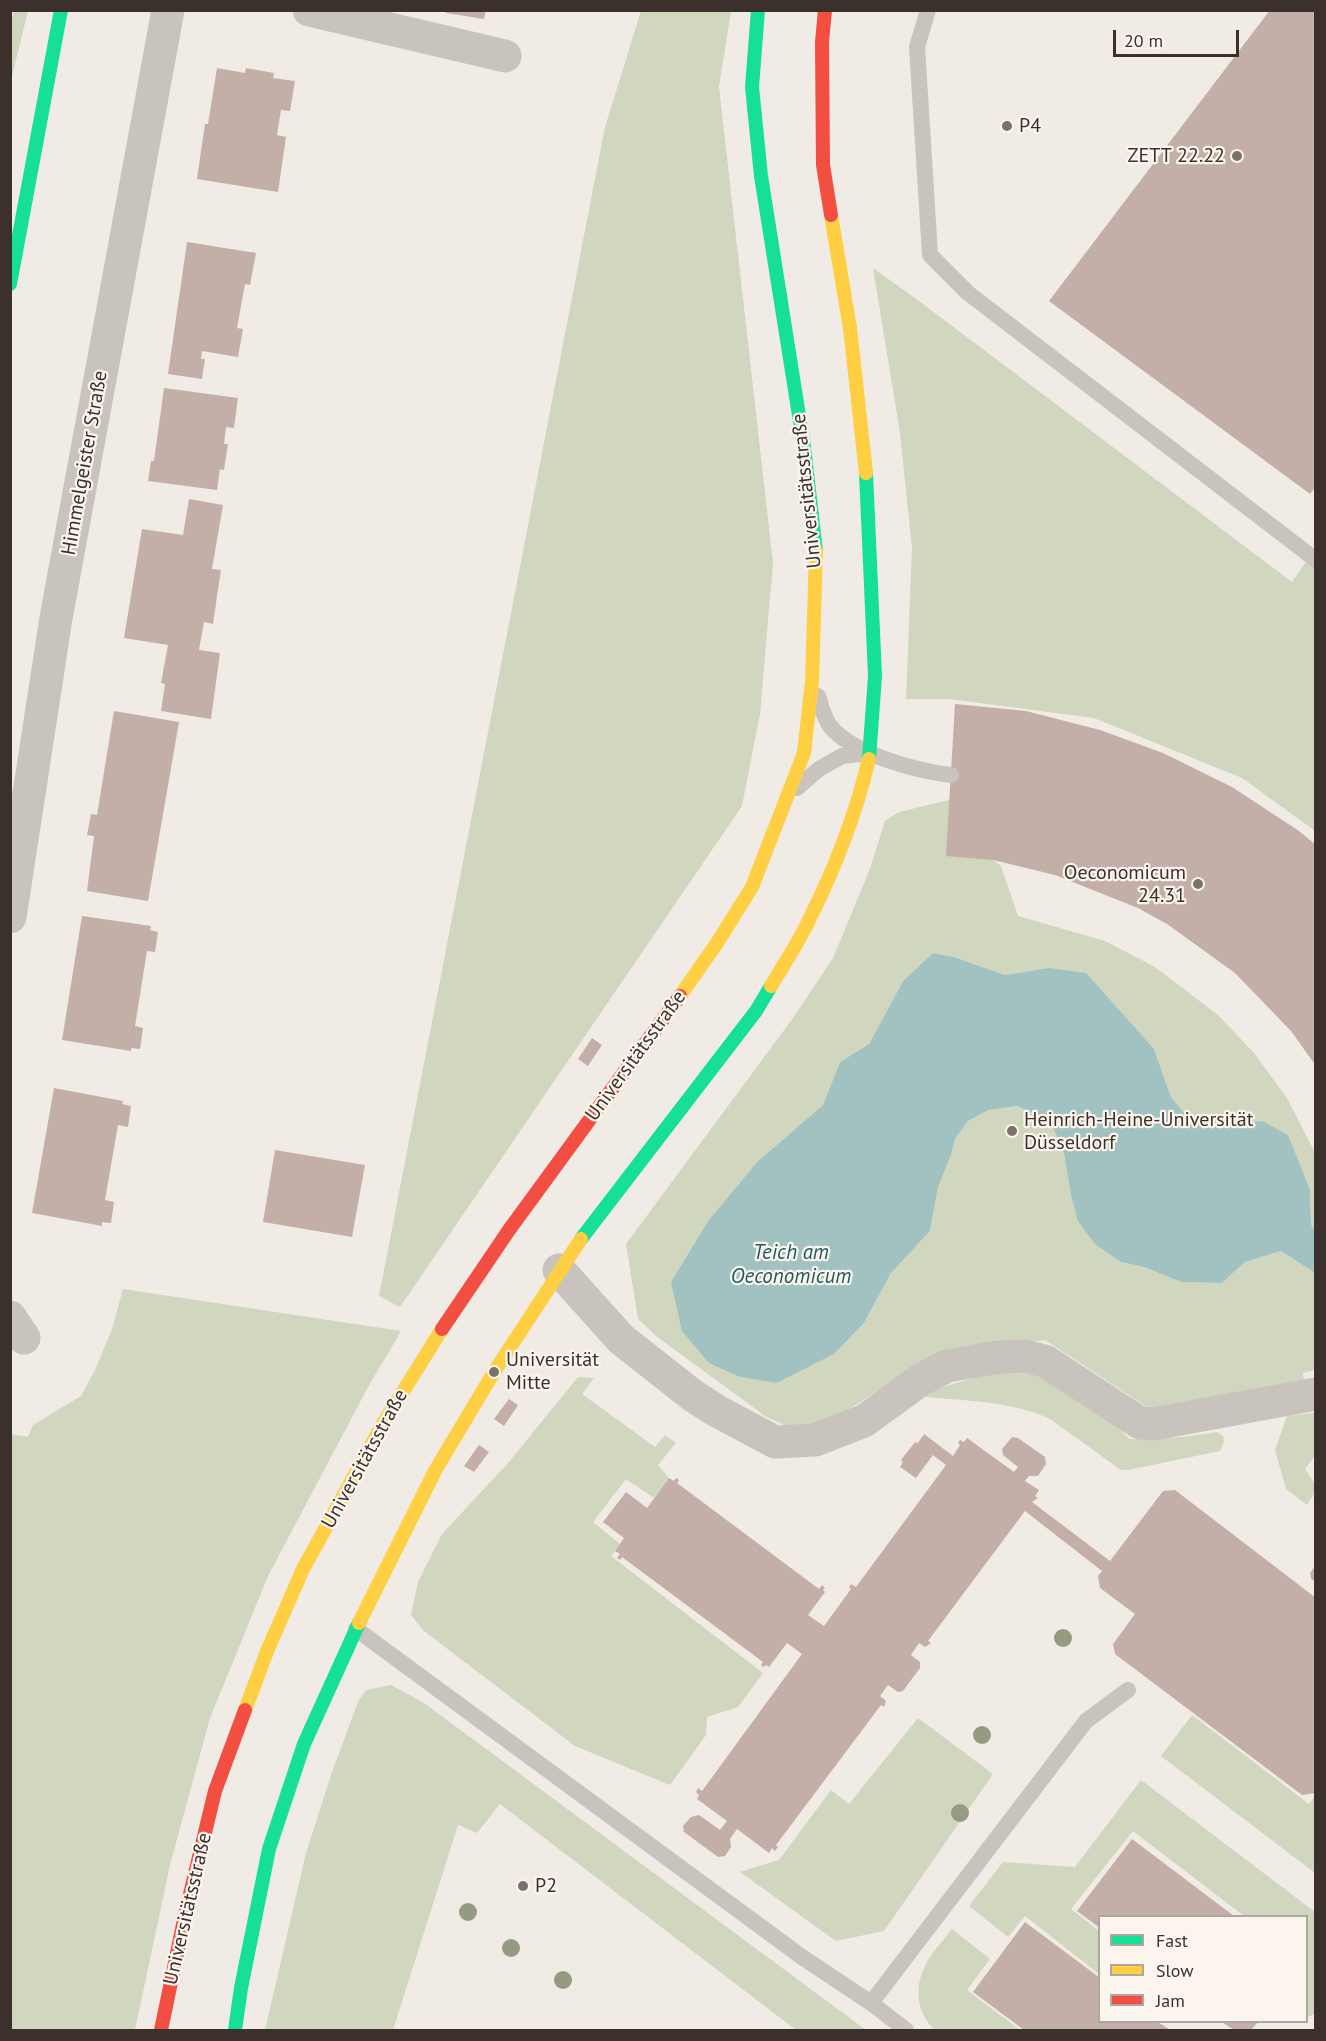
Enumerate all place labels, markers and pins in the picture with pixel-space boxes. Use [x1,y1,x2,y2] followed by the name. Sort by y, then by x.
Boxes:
[1019,114,1041,138] place label: P4
[1000,119,1014,133] marker: P4
[1128,144,1225,168] place label: ZETT 22.22
[1230,149,1244,163] marker: ZETT 22.22
[1064,861,1186,908] place label: Oeconomicum 24.31
[1191,877,1205,891] marker: Oeconomicum 24.31
[1024,1108,1253,1155] place label: Heinrich-Heine-Universität Düsseldorf
[1005,1124,1019,1138] marker: Heinrich-Heine-Universität Düsseldorf
[506,1348,599,1395] place label: Universität Mitte
[487,1365,501,1379] marker: Universität Mitte
[535,1874,557,1898] place label: P2
[516,1879,530,1893] marker: P2

